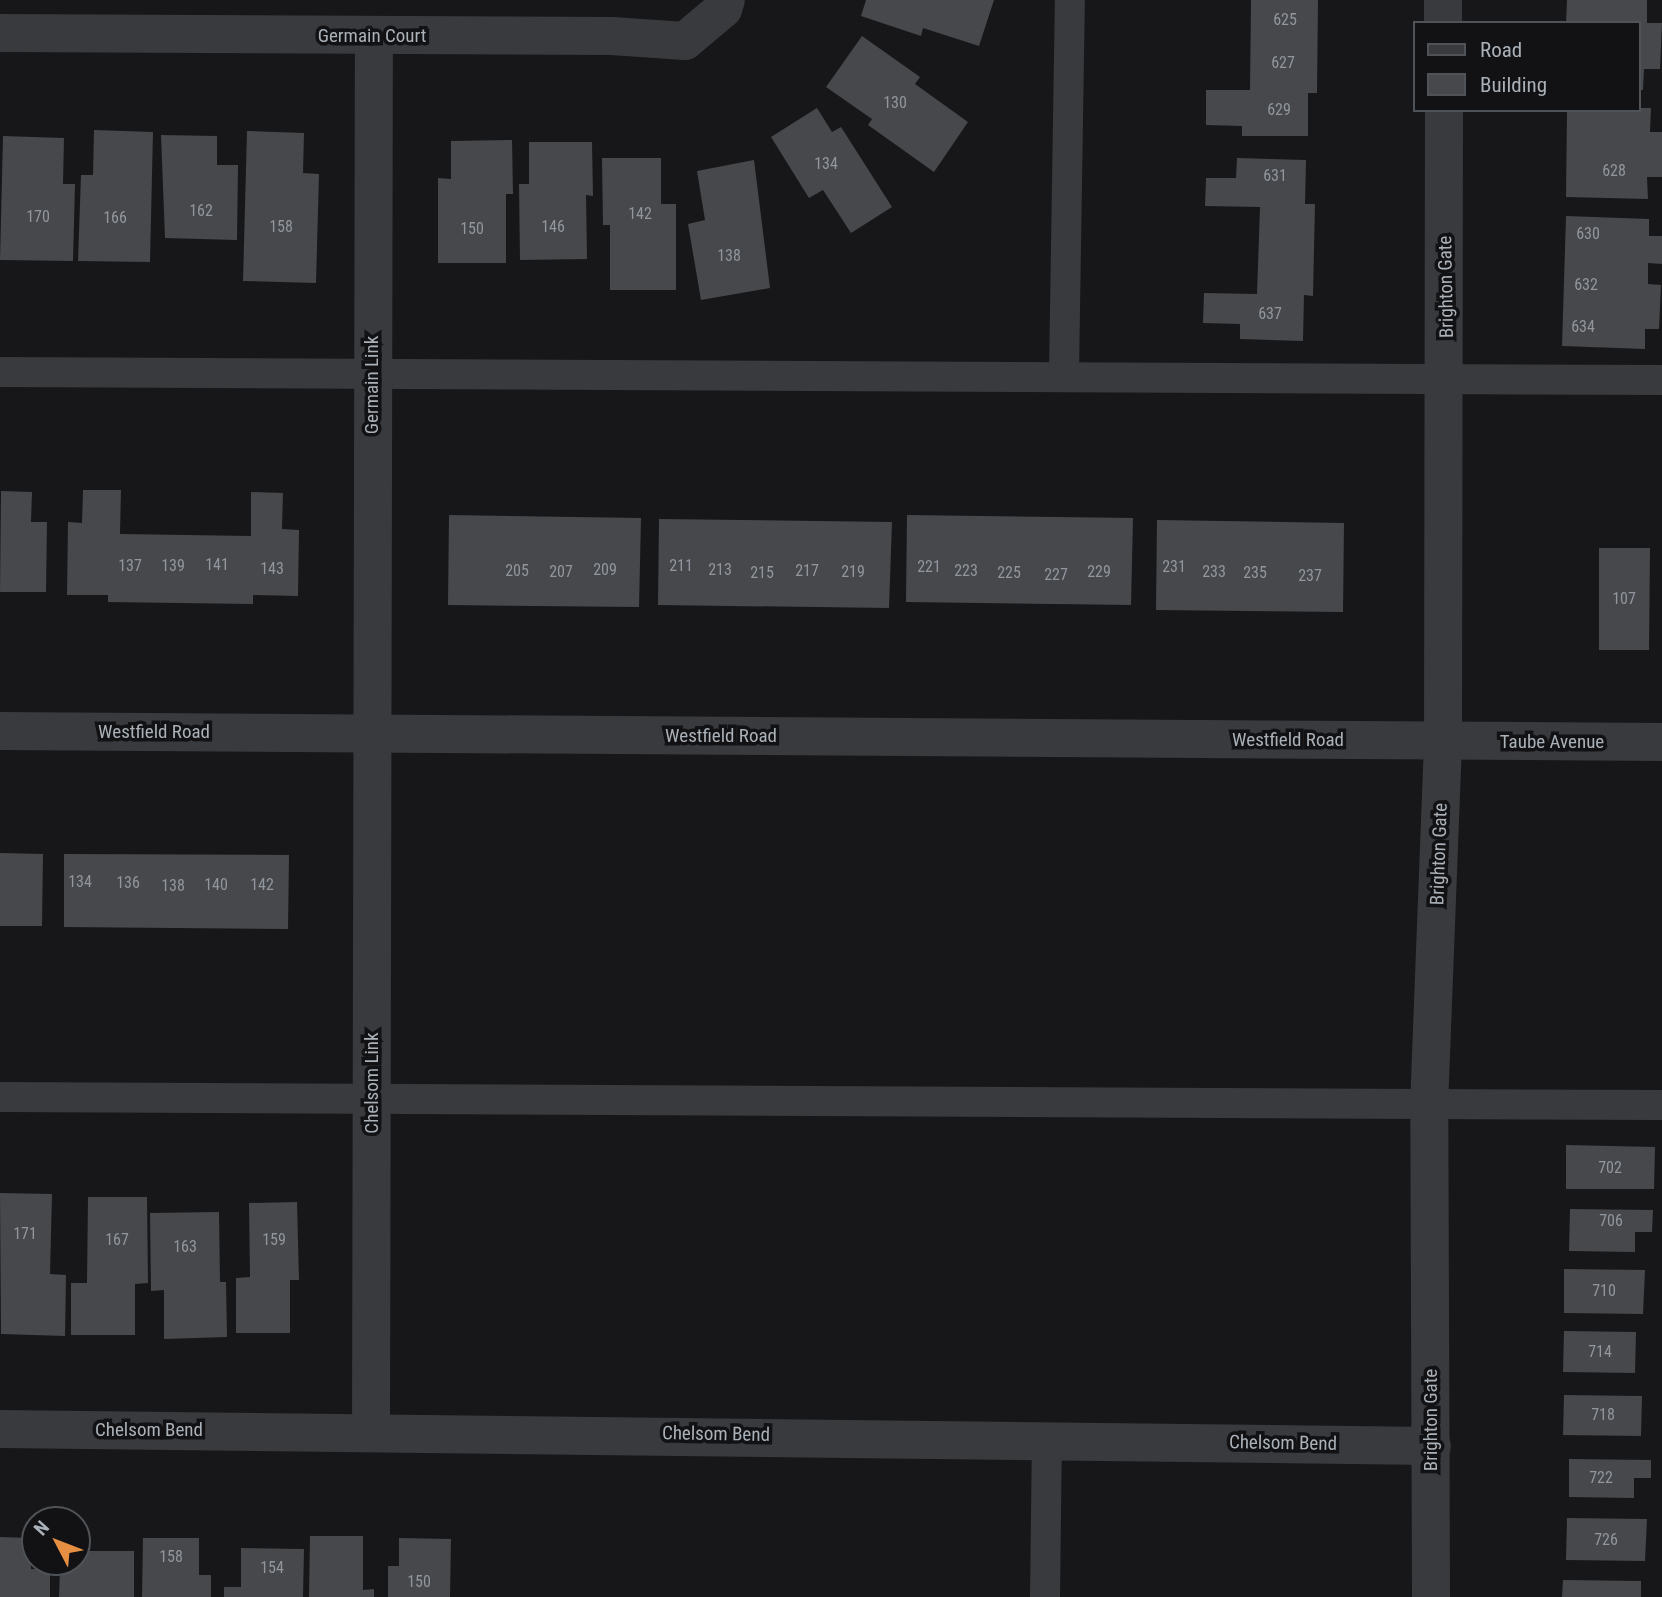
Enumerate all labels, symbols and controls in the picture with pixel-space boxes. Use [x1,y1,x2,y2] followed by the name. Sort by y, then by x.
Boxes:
[1273,10,1297,30] house number: 625
[1414,21,1641,112] legend
[318,25,426,47] street label: Germain Court
[1480,38,1522,62] text: Road
[1271,53,1295,73] house number: 627
[1480,73,1547,97] text: Building
[883,93,907,113] house number: 130
[1267,100,1291,120] house number: 629
[814,154,838,174] house number: 134
[1602,161,1626,181] house number: 628
[1263,166,1287,186] house number: 631
[189,201,213,221] house number: 162
[628,204,652,224] house number: 142
[26,207,50,227] house number: 170
[103,208,127,228] house number: 166
[269,217,293,237] house number: 158
[541,217,565,237] house number: 146
[460,219,484,239] house number: 150
[1576,224,1600,244] house number: 630
[1434,236,1458,338] street label: Brighton Gate
[717,246,741,266] house number: 138
[1574,275,1598,295] house number: 632
[1258,304,1282,324] house number: 637
[1571,317,1595,337] house number: 634
[361,336,383,434] street label: Germain Link
[205,555,229,575] house number: 141
[118,556,142,576] house number: 137
[161,556,185,576] house number: 139
[669,556,693,576] house number: 211
[917,557,941,577] house number: 221
[1162,557,1186,577] house number: 231
[260,559,284,579] house number: 143
[593,560,617,580] house number: 209
[708,560,732,580] house number: 213
[505,561,529,581] house number: 205
[795,561,819,581] house number: 217
[954,561,978,581] house number: 223
[549,562,573,582] house number: 207
[841,562,865,582] house number: 219
[1087,562,1111,582] house number: 229
[1202,562,1226,582] house number: 233
[750,563,774,583] house number: 215
[997,563,1021,583] house number: 225
[1243,563,1267,583] house number: 235
[1044,565,1068,585] house number: 227
[1298,566,1322,586] house number: 237
[1612,589,1636,609] house number: 107
[98,721,210,743] street label: Westfield Road
[665,725,777,747] street label: Westfield Road
[1232,729,1344,751] street label: Westfield Road
[1500,731,1604,753] street label: Taube Avenue
[1426,802,1452,906] street label: Brighton Gate
[68,872,92,892] house number: 134
[116,873,140,893] house number: 136
[204,875,228,895] house number: 140
[250,875,274,895] house number: 142
[161,876,185,896] house number: 138
[361,1032,383,1134] street label: Chelsom Link
[1598,1158,1622,1178] house number: 702
[1599,1211,1623,1231] house number: 706
[13,1224,37,1244] house number: 171
[105,1230,129,1250] house number: 167
[262,1230,286,1250] house number: 159
[173,1237,197,1257] house number: 163
[1592,1281,1616,1301] house number: 710
[1588,1342,1612,1362] house number: 714
[1420,1369,1442,1471] street label: Brighton Gate
[1591,1405,1615,1425] house number: 718
[95,1419,203,1441] street label: Chelsom Bend
[662,1422,770,1446] street label: Chelsom Bend
[1229,1431,1337,1455] street label: Chelsom Bend
[1589,1468,1613,1488] house number: 722
[21,1506,91,1576] north arrow
[29,1516,54,1540] text: N
[1594,1530,1618,1550] house number: 726
[159,1547,183,1567] house number: 158
[260,1558,284,1578] house number: 154
[407,1572,431,1592] house number: 150

